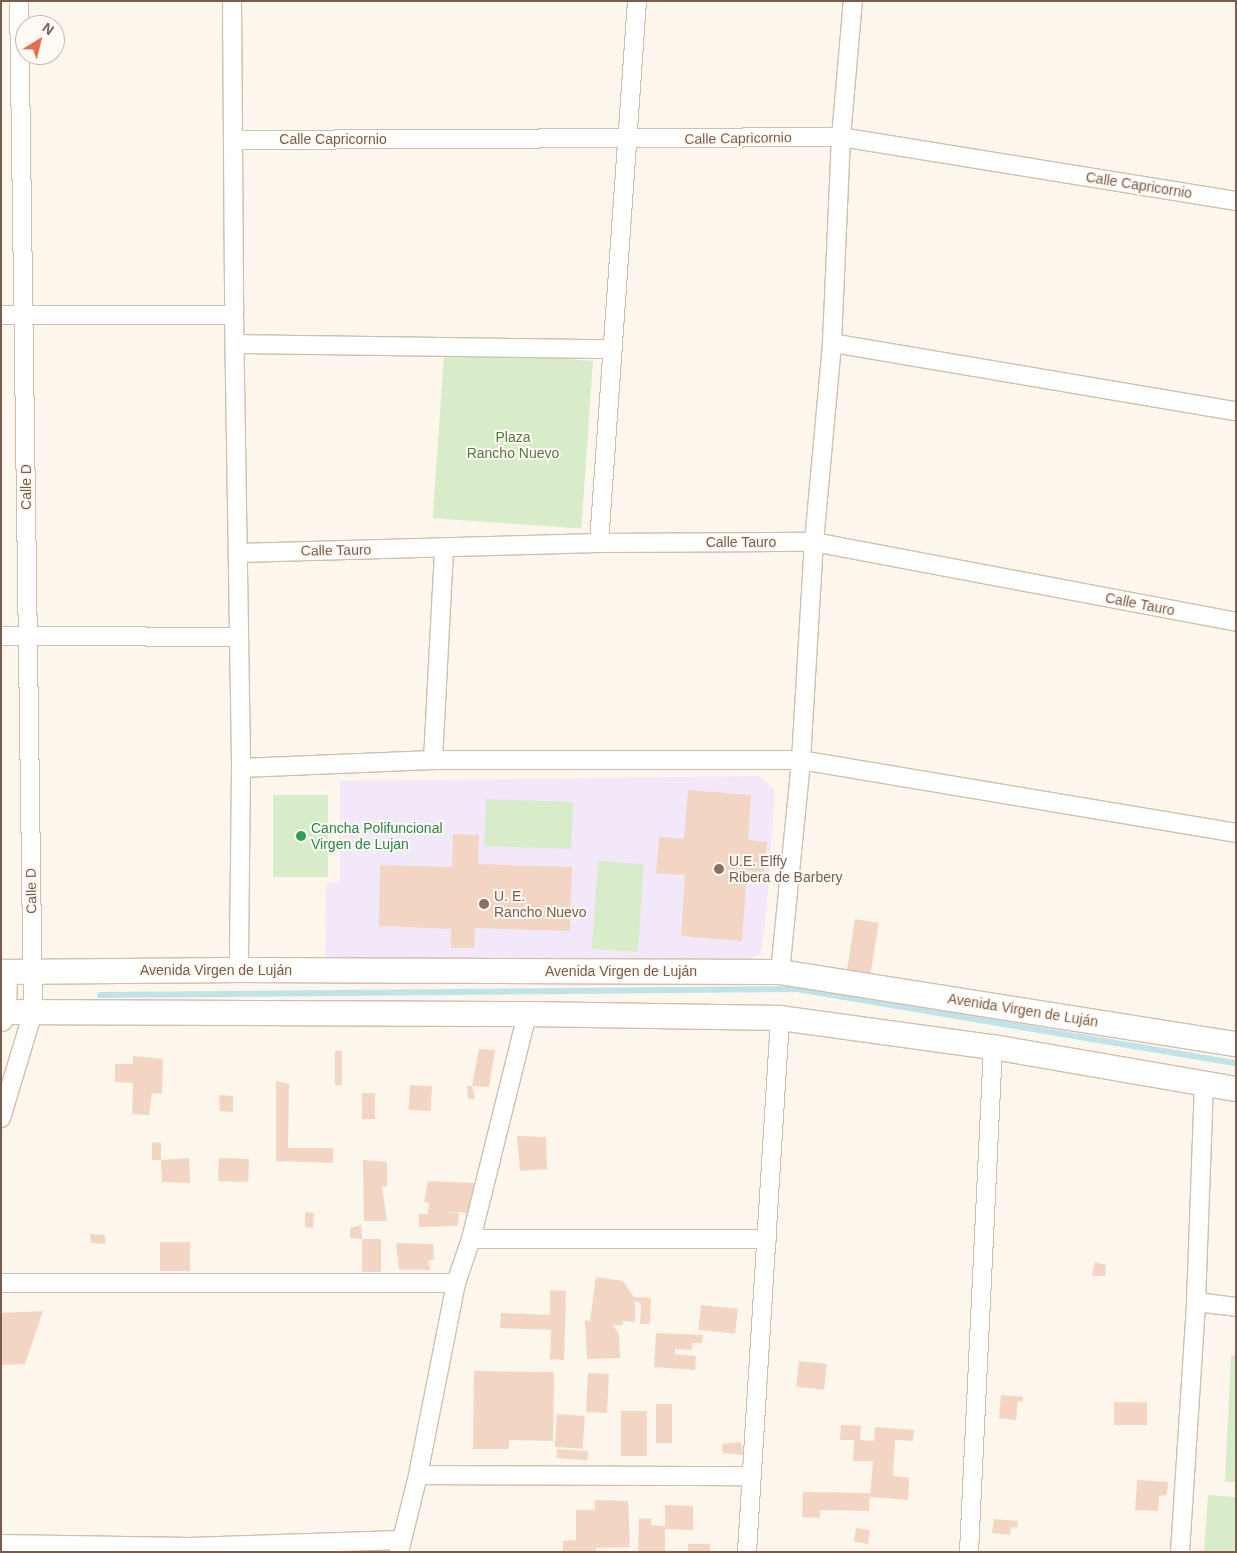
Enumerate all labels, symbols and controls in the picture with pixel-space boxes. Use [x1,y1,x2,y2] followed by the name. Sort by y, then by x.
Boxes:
[15,15,65,65] north arrow
[39,19,57,38] text: N
[684,129,792,147] street label: Calle Capricornio
[279,131,387,147] street label: Calle Capricornio
[1085,168,1193,202] street label: Calle Capricornio
[467,429,559,462] park label: Plaza Rancho Nuevo
[18,464,34,510] street label: Calle D
[706,534,776,550] street label: Calle Tauro
[300,541,372,559] street label: Calle Tauro
[1104,589,1176,619] street label: Calle Tauro
[311,820,443,852] place label: Cancha Polifuncional Virgen de Lujan
[295,830,307,842] marker: Cancha Polifuncional Virgen de Lujan
[729,853,843,886] place label: U.E. Elffy Ribera de Barbery
[713,863,725,875] marker: U.E. Elffy Ribera de Barbery
[22,868,40,914] street label: Calle D
[494,888,587,920] place label: U. E. Rancho Nuevo
[478,898,490,910] marker: U. E. Rancho Nuevo
[140,962,292,978] street label: Avenida Virgen de Luján
[545,963,697,979] street label: Avenida Virgen de Luján
[947,990,1099,1030] street label: Avenida Virgen de Luján

